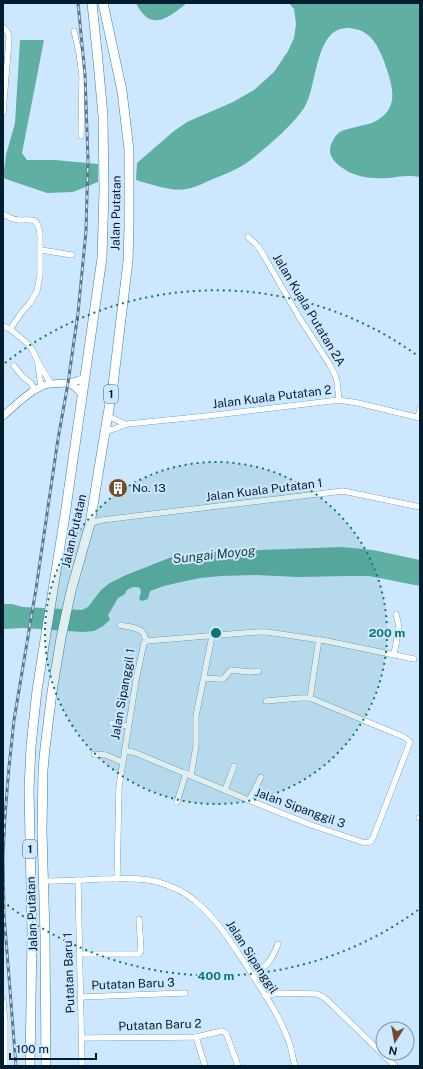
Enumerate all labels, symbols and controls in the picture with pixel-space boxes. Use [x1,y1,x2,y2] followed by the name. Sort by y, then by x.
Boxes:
[108,175,124,251] street label: Jalan Putatan
[270,251,348,369] street label: Jalan Kuala Putatan 2A
[212,383,332,411] street label: Jalan Kuala Putatan 2
[104,385,118,403] road number: 1
[205,476,323,504] street label: Jalan Kuala Putatan 1
[107,477,129,499] building icon: No. 13
[132,481,166,495] place label: No. 13
[59,493,89,569] street label: Jalan Putatan
[172,543,256,566] water label: Sungai Moyog
[209,626,223,640] centre of rings
[369,626,405,640] text: 200 m
[108,647,138,741] street label: Jalan Sipanggil 1
[253,785,347,831] street label: Jalan Sipanggil 3
[23,840,37,858] road number: 1
[24,876,40,952] street label: Jalan Putatan
[223,918,281,997] street label: Jalan Sipanggil
[61,932,77,1014] street label: Putatan Baru 1
[198,969,235,983] text: 400 m
[91,976,175,992] street label: Putatan Baru 3
[118,1017,202,1033] street label: Putatan Baru 2
[375,1021,415,1061] north arrow
[10,1035,96,1061] scale bar
[16,1042,49,1056] text: 100 m
[388,1044,398,1058] text: N

